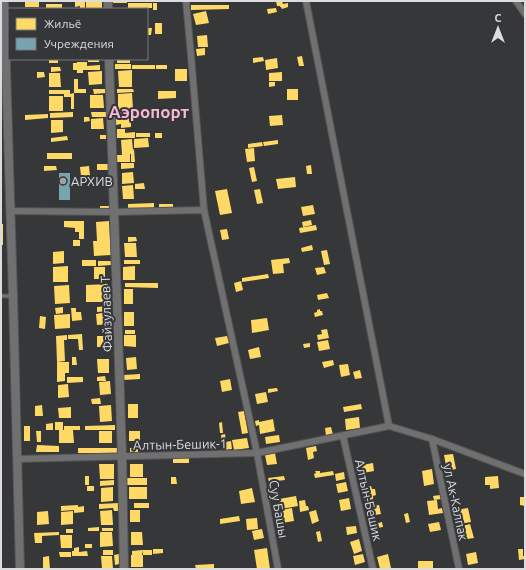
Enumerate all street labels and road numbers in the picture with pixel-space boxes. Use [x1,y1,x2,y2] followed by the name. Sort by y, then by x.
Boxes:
[98,275,114,353] street label: Файзулаев Т
[133,436,227,452] street label: Алтын-Бешик-1
[353,458,385,542] street label: Алтын-Бешик
[441,462,471,542] street label: ул Ак-Калпак
[267,479,291,539] street label: Суу Башы

